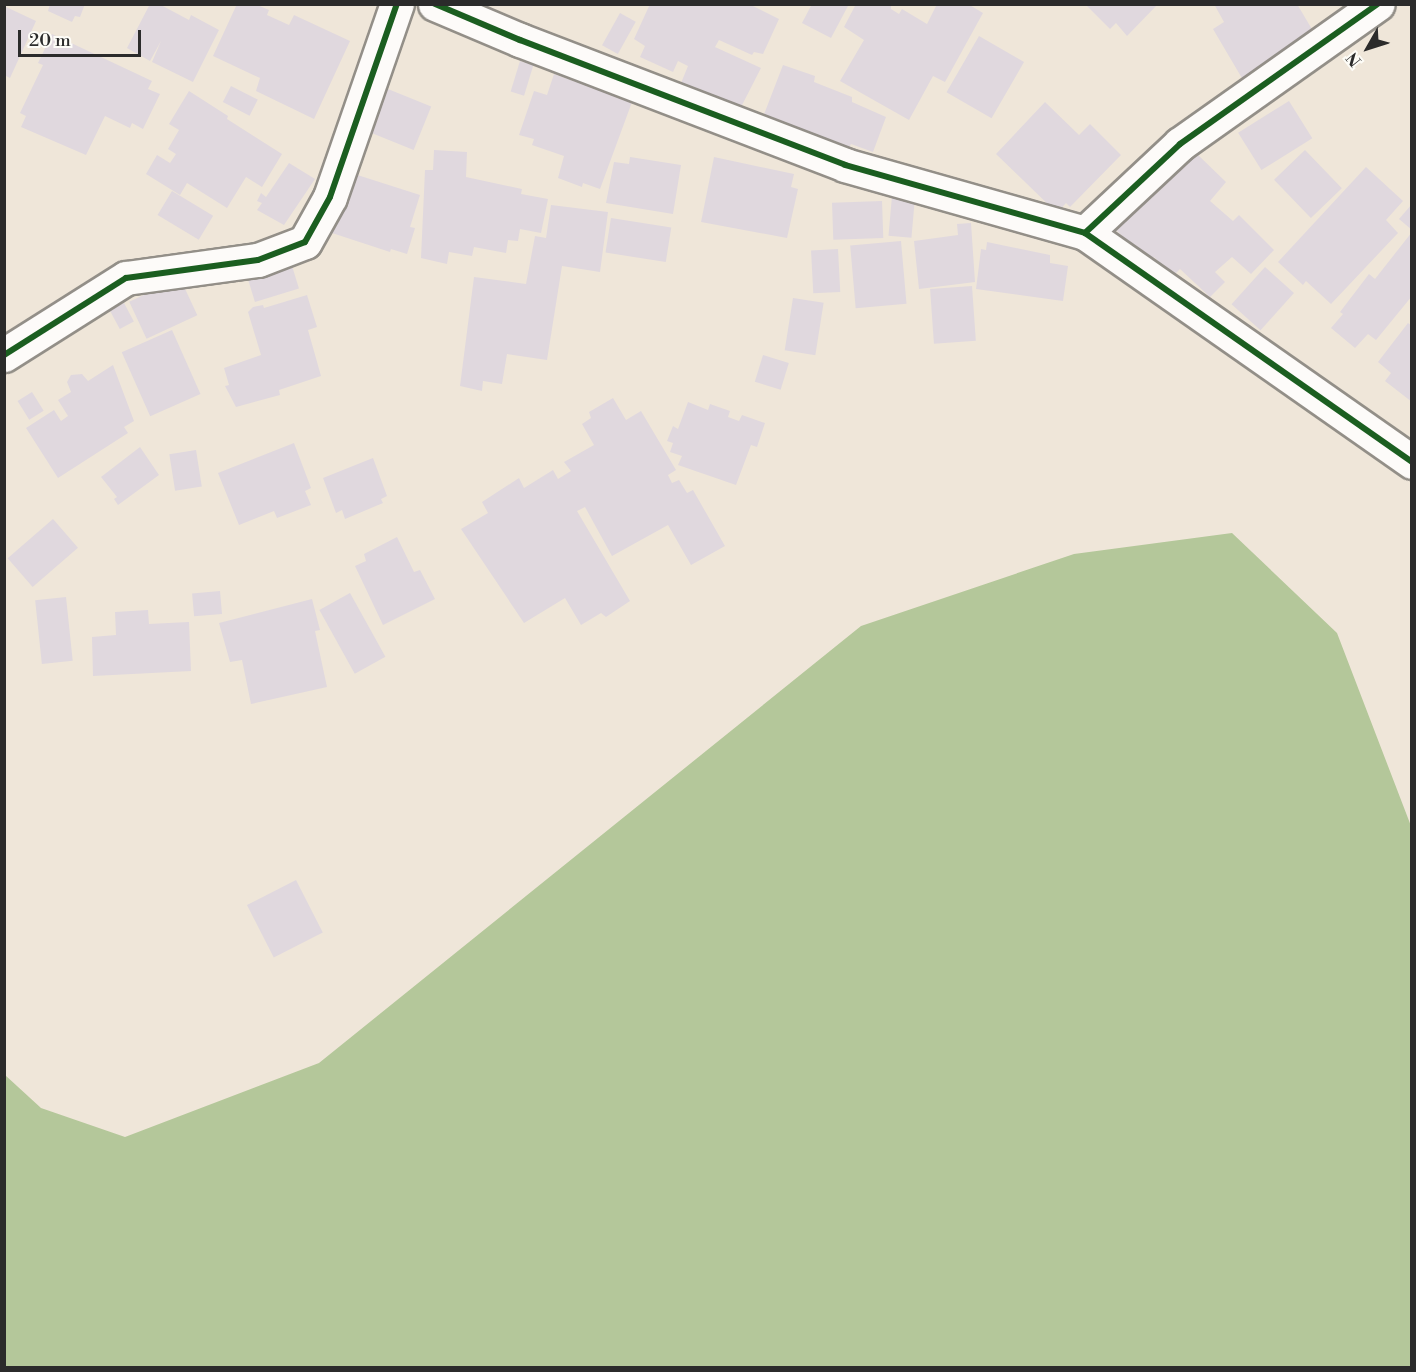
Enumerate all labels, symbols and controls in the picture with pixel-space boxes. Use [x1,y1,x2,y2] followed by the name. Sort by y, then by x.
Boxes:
[21,18,144,56] scale bar
[1338,18,1398,78] north arrow
[29,29,71,52] text: 20 m
[1342,48,1366,71] text: N

